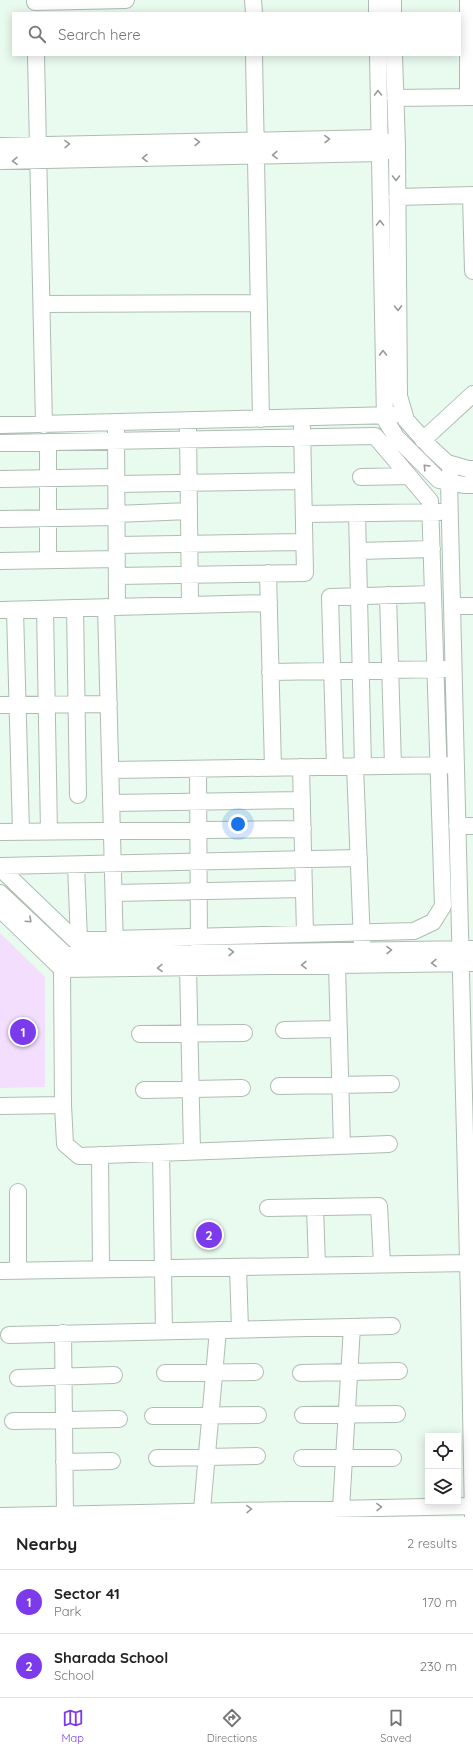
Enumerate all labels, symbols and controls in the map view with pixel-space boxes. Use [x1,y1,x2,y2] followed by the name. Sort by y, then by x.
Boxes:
[12,12,461,56] search box
[26,23,48,45] icon: search
[58,25,141,44] text: Search here
[374,90,382,96] one-way arrow
[324,135,330,143] one-way arrow
[194,137,200,146] one-way arrow
[64,140,70,148] one-way arrow
[272,151,278,160] one-way arrow
[142,154,148,162] one-way arrow
[12,157,18,165] one-way arrow
[392,175,400,181] one-way arrow
[376,220,384,226] one-way arrow
[394,305,402,311] one-way arrow
[378,350,387,356] one-way arrow
[423,464,431,472] one-way arrow
[228,814,248,834] your location
[24,915,31,922] one-way arrow
[386,946,392,954] one-way arrow
[228,948,234,956] one-way arrow
[431,959,437,967] one-way arrow
[301,961,307,969] one-way arrow
[157,964,163,972] one-way arrow
[10,1017,36,1047] pin: 1
[196,1220,222,1250] pin: 2
[425,1433,461,1505] map controls
[425,1433,461,1469] button: locate
[425,1469,461,1505] button: layers
[376,1503,382,1511] one-way arrow
[246,1505,252,1514] one-way arrow
[16,1533,77,1554] text: Nearby
[407,1535,457,1551] text: 2 results
[54,1584,120,1603] text: Sector 41
[26,1594,32,1610] text: 1
[422,1594,457,1610] text: 170 m
[54,1603,82,1619] text: Park
[54,1648,168,1667] text: Sharada School
[25,1658,33,1674] text: 2
[420,1658,457,1674] text: 230 m
[54,1667,94,1683] text: School
[61,1707,84,1745] tab: Map
[207,1707,257,1745] tab: Directions
[380,1707,412,1745] tab: Saved

